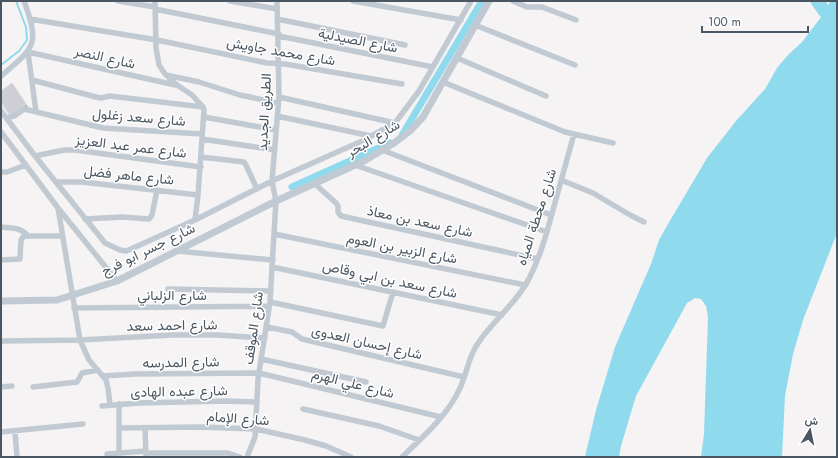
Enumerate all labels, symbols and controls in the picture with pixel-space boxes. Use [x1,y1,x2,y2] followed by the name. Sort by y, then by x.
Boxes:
[702,8,808,34] scale bar
[708,13,741,31] text: 100 m
[316,22,399,58] street label: شارع الصيدلية
[225,32,337,71] street label: شارع محمد جاويش
[71,40,137,75] street label: شارع النصر
[252,73,276,151] street label: الطريق الجديد
[91,103,187,132] street label: شارع سعد زغلول
[342,114,404,163] street label: شارع البحر
[73,129,188,164] street label: شارع عمر عبد العزيز
[83,160,175,191] street label: شارع ماهر فضل
[511,166,562,268] street label: شارع محطة المياه
[365,200,475,243] street label: شارع سعد بن معاذ
[98,218,199,281] street label: شارع جسر ابو فرج
[345,227,459,270] street label: شارع الزبير بن العوم
[320,255,459,305] street label: شارع سعد بن ابي وقاص
[137,285,207,307] street label: شارع الزلباني
[238,290,269,366] street label: شارع الموقف
[126,314,218,337] street label: شارع احمد سعد
[309,320,424,365] street label: شارع إحسان العدوى
[142,351,220,374] street label: شارع المدرسه
[309,363,396,405] street label: شارع علي الهرم
[130,380,228,403] street label: شارع عبده الهادى
[206,406,270,431] street label: شارع الإمام
[790,410,830,450] north arrow
[804,411,820,429] text: ش

